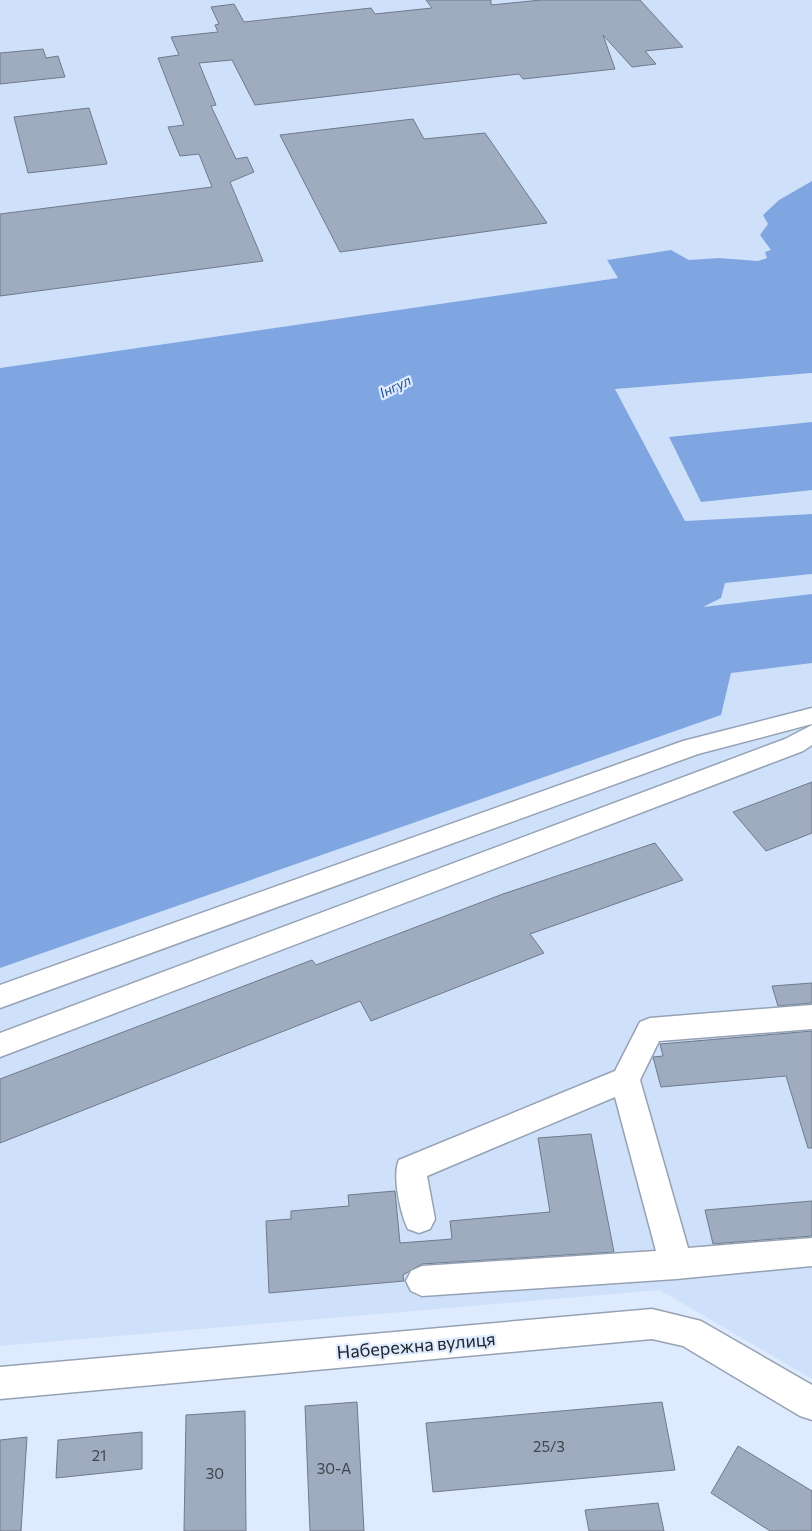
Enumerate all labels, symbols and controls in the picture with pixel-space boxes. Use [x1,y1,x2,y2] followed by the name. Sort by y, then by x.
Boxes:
[376,371,414,401] water label: Інгул
[336,1327,496,1363] street label: Набережна вулиця
[533,1437,565,1455] house number: 25/3
[92,1446,106,1464] house number: 21
[317,1459,351,1477] house number: 30-А
[206,1464,224,1482] house number: 30

